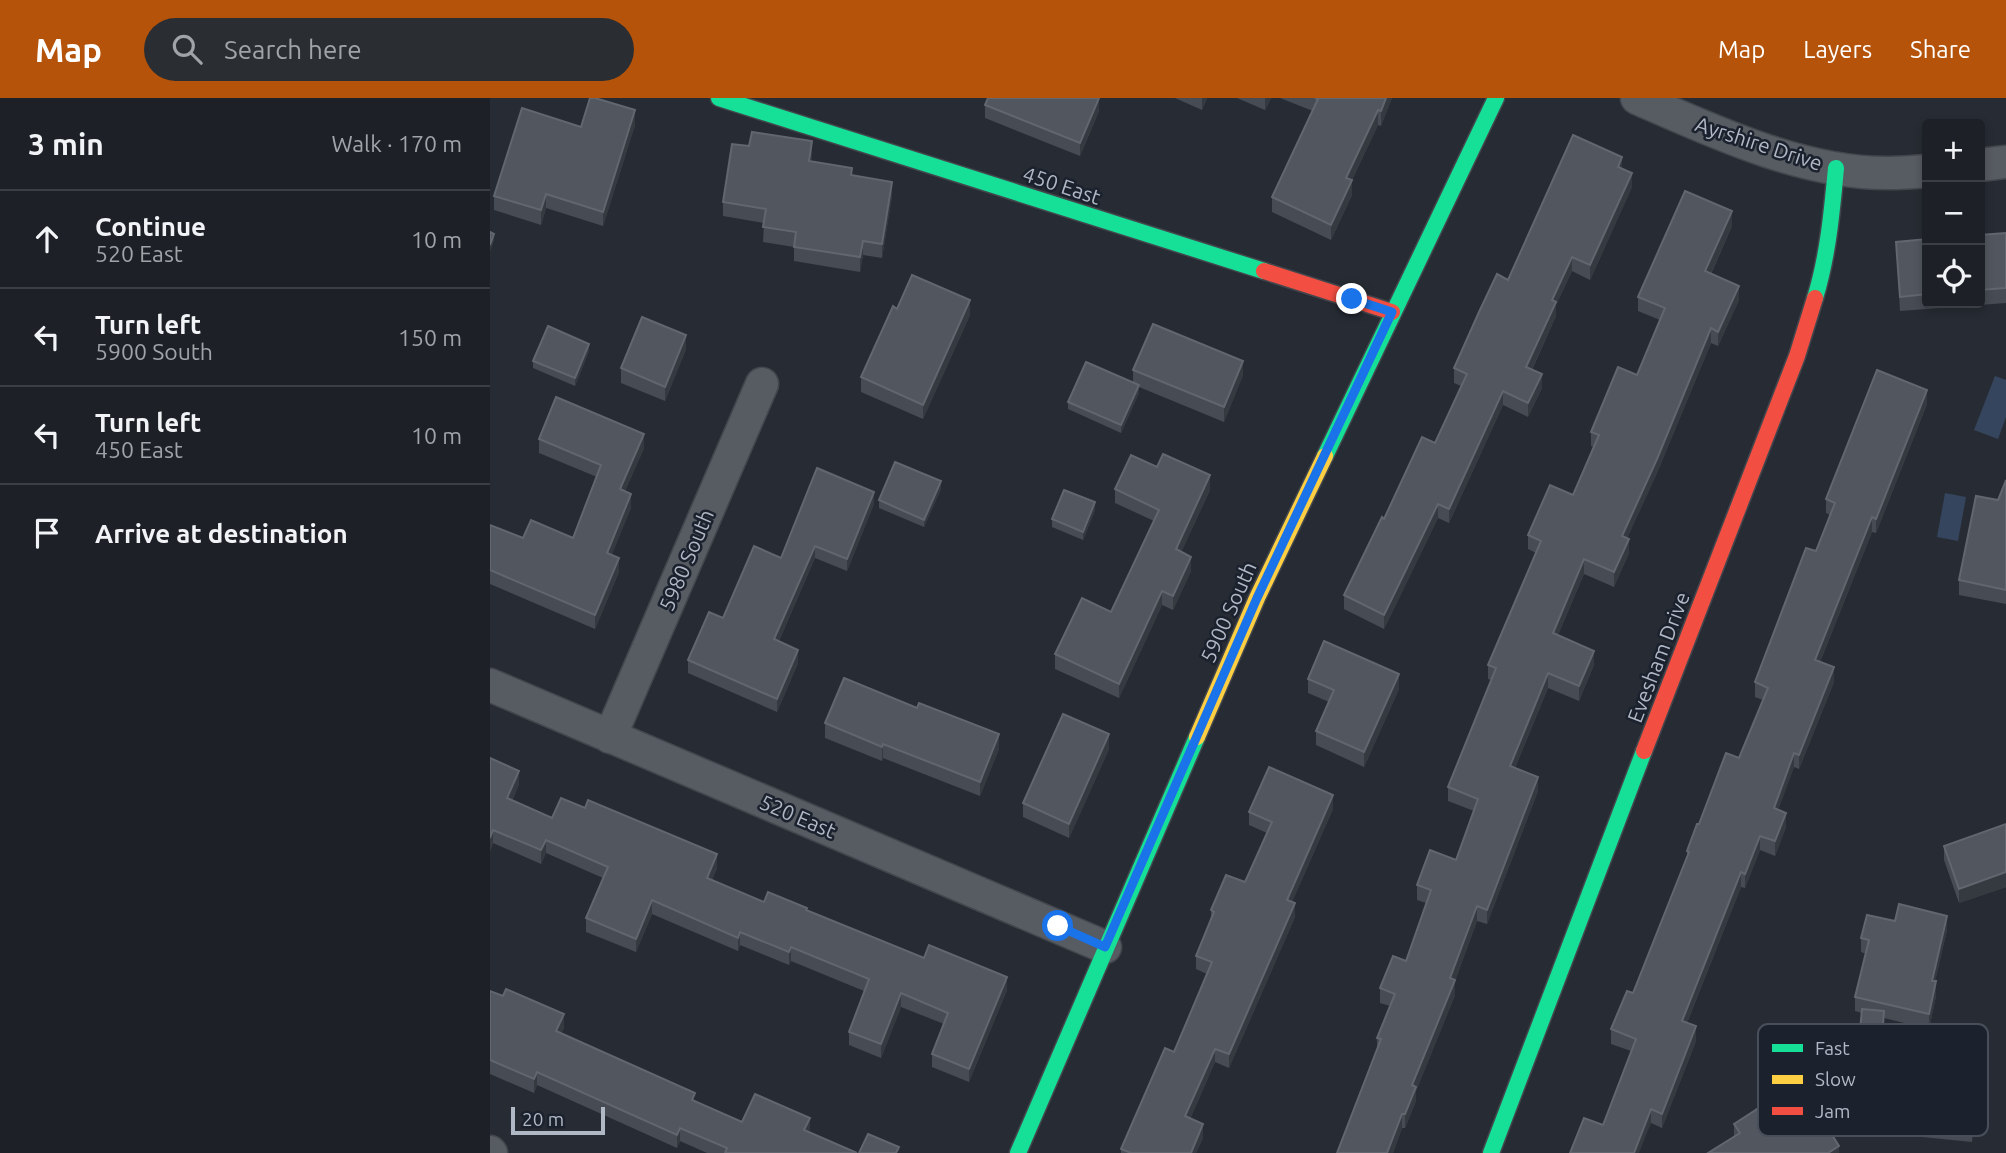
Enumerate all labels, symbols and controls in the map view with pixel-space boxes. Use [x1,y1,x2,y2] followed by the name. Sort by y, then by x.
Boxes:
[144,18,634,81] search box
[168,30,206,68] icon: search
[35,31,102,68] text: Map
[224,35,362,64] text: Search here
[1718,36,1765,63] text: Map
[1803,36,1872,63] text: Layers
[1910,36,1971,63] text: Share
[1693,111,1825,175] street label: Ayrshire Drive
[1922,119,1985,308] map controls
[1922,119,1985,182] button: +
[28,127,104,161] text: 3 min
[331,131,462,156] text: Walk · 170 m
[1020,161,1104,209] street label: 450 East
[1922,182,1985,245] button: −
[95,212,206,241] text: Continue
[28,220,66,258] icon: ahead
[411,227,462,252] text: 10 m
[95,241,183,266] text: 520 East
[1922,245,1985,308] button: locate
[1336,283,1367,314] route end
[95,310,201,339] text: Turn left
[28,318,66,356] icon: left
[398,325,462,350] text: 150 m
[95,339,213,364] text: 5900 South
[95,408,201,437] text: Turn left
[28,416,66,454] icon: left
[411,423,462,448] text: 10 m
[95,437,183,462] text: 450 East
[654,506,718,614] street label: 5980 South
[28,514,66,552] icon: arrive
[95,519,348,548] text: Arrive at destination
[1195,558,1261,666] street label: 5900 South
[1622,588,1694,726] street label: Evesham Drive
[756,789,840,843] street label: 520 East
[1042,910,1073,941] route start
[1758,1024,1988,1136] legend
[1815,1037,1850,1059] text: Fast
[1815,1068,1856,1090] text: Slow
[1815,1100,1851,1122] text: Jam
[511,1104,606,1136] scale bar
[522,1108,564,1130] text: 20 m

